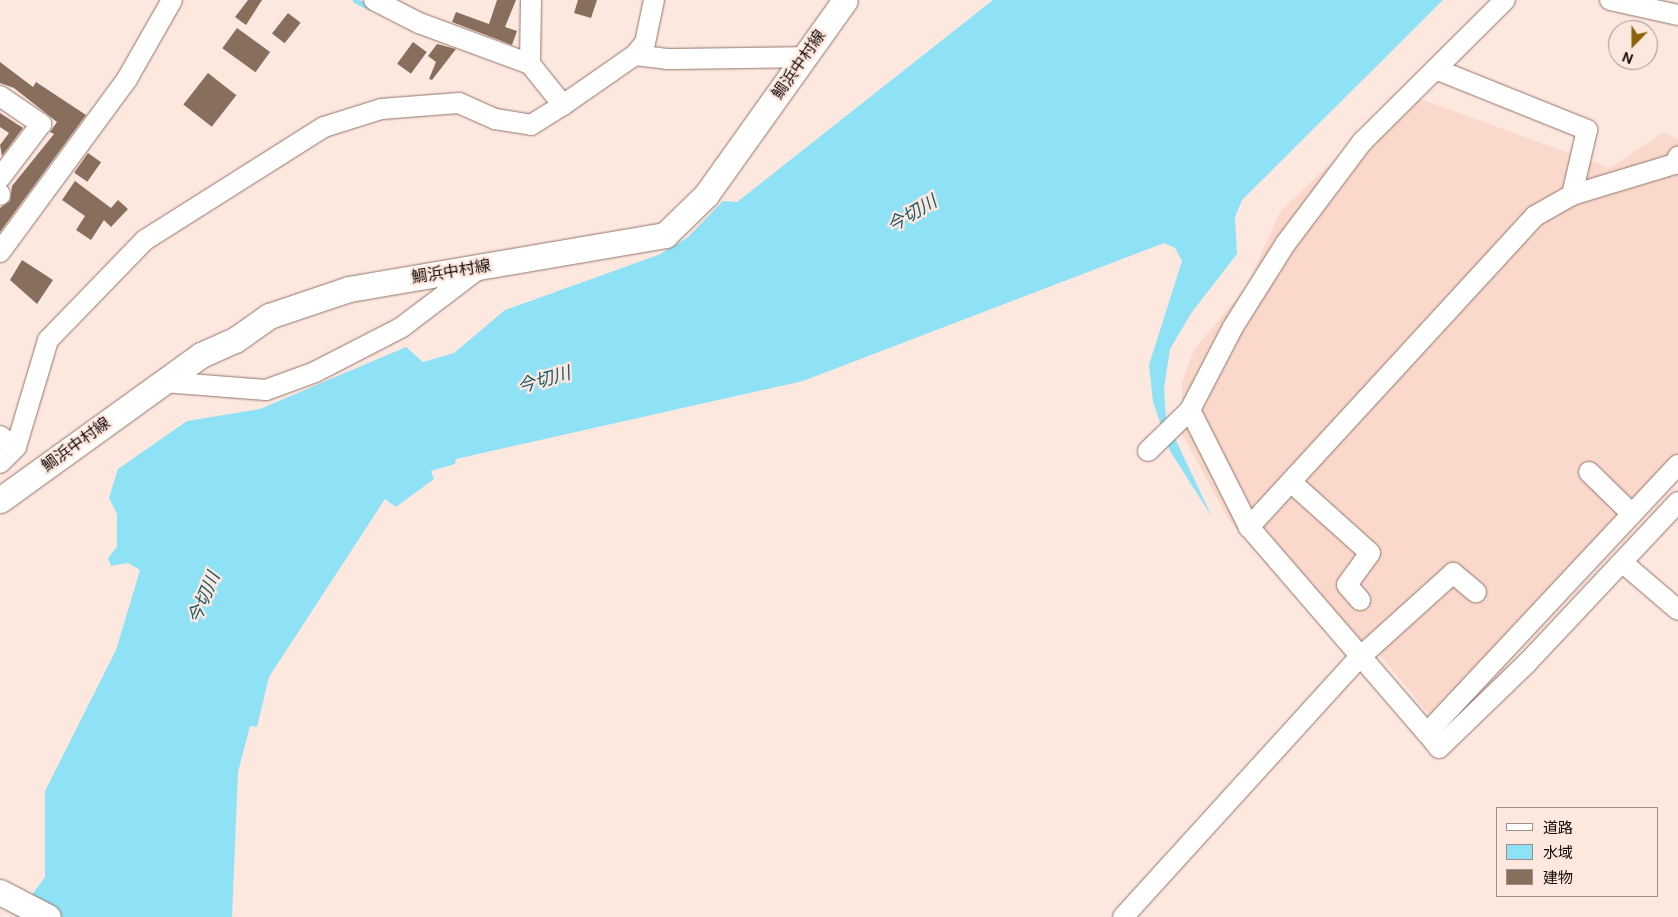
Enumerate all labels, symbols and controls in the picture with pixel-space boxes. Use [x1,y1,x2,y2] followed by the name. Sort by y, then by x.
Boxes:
[1608,20,1658,70] north arrow
[768,27,830,103] street label: 鯛浜中村線
[1620,48,1636,68] text: N
[883,191,941,237] water label: 今切川
[410,256,492,288] street label: 鯛浜中村線
[515,362,573,398] water label: 今切川
[38,414,114,476] street label: 鯛浜中村線
[184,569,224,627] water label: 今切川
[1496,807,1658,897] legend
[1543,818,1573,838] text: 道路
[1543,843,1573,863] text: 水域
[1543,868,1573,888] text: 建物

